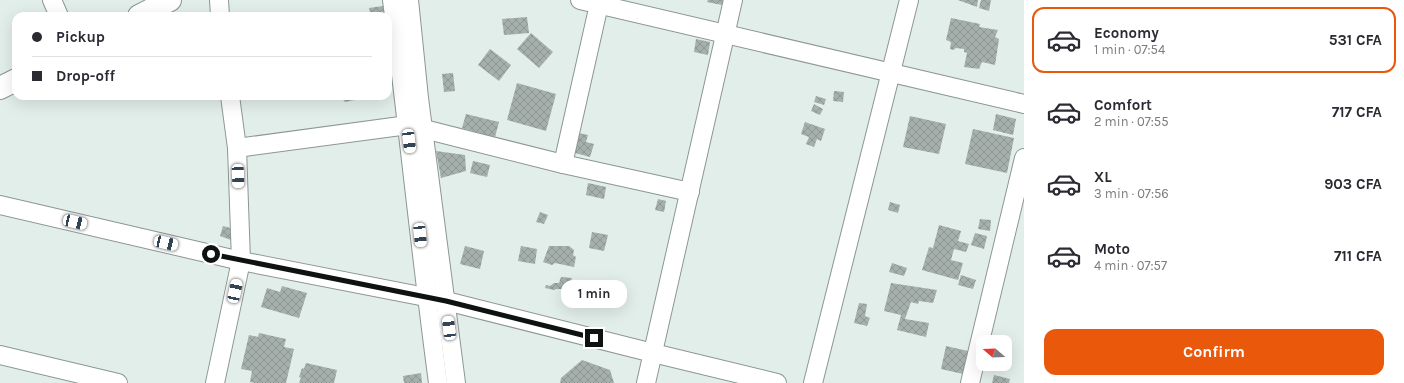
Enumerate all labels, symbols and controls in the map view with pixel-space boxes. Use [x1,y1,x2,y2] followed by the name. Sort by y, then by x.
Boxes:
[1046,22,1082,58] icon: car
[1094,24,1159,42] text: Economy
[56,28,105,46] text: Pickup
[1329,31,1382,49] text: 531 CFA
[1094,42,1165,57] text: 1 min · 07:54
[56,67,115,85] text: Drop-off
[1046,94,1082,130] icon: car
[1094,96,1152,114] text: Comfort
[1332,103,1382,121] text: 717 CFA
[1094,114,1169,129] text: 2 min · 07:55
[402,128,416,154] car
[232,164,244,188] car
[1046,166,1082,202] icon: car
[1094,168,1112,186] text: XL
[1324,175,1382,193] text: 903 CFA
[1094,186,1169,201] text: 3 min · 07:56
[62,213,88,231] car
[413,222,427,248] car
[153,234,179,252] car
[1046,238,1082,274] icon: car
[1094,240,1130,258] text: Moto
[202,245,220,263] route start
[1334,247,1382,265] text: 711 CFA
[1094,258,1167,273] text: 4 min · 07:57
[227,278,243,304] car
[561,280,627,308] callout: 1 min
[578,286,610,301] text: 1 min
[442,315,456,341] car
[585,329,603,347] route end
[1044,329,1384,375] button: Confirm
[976,335,1012,371] north arrow
[976,335,1012,371] map controls

